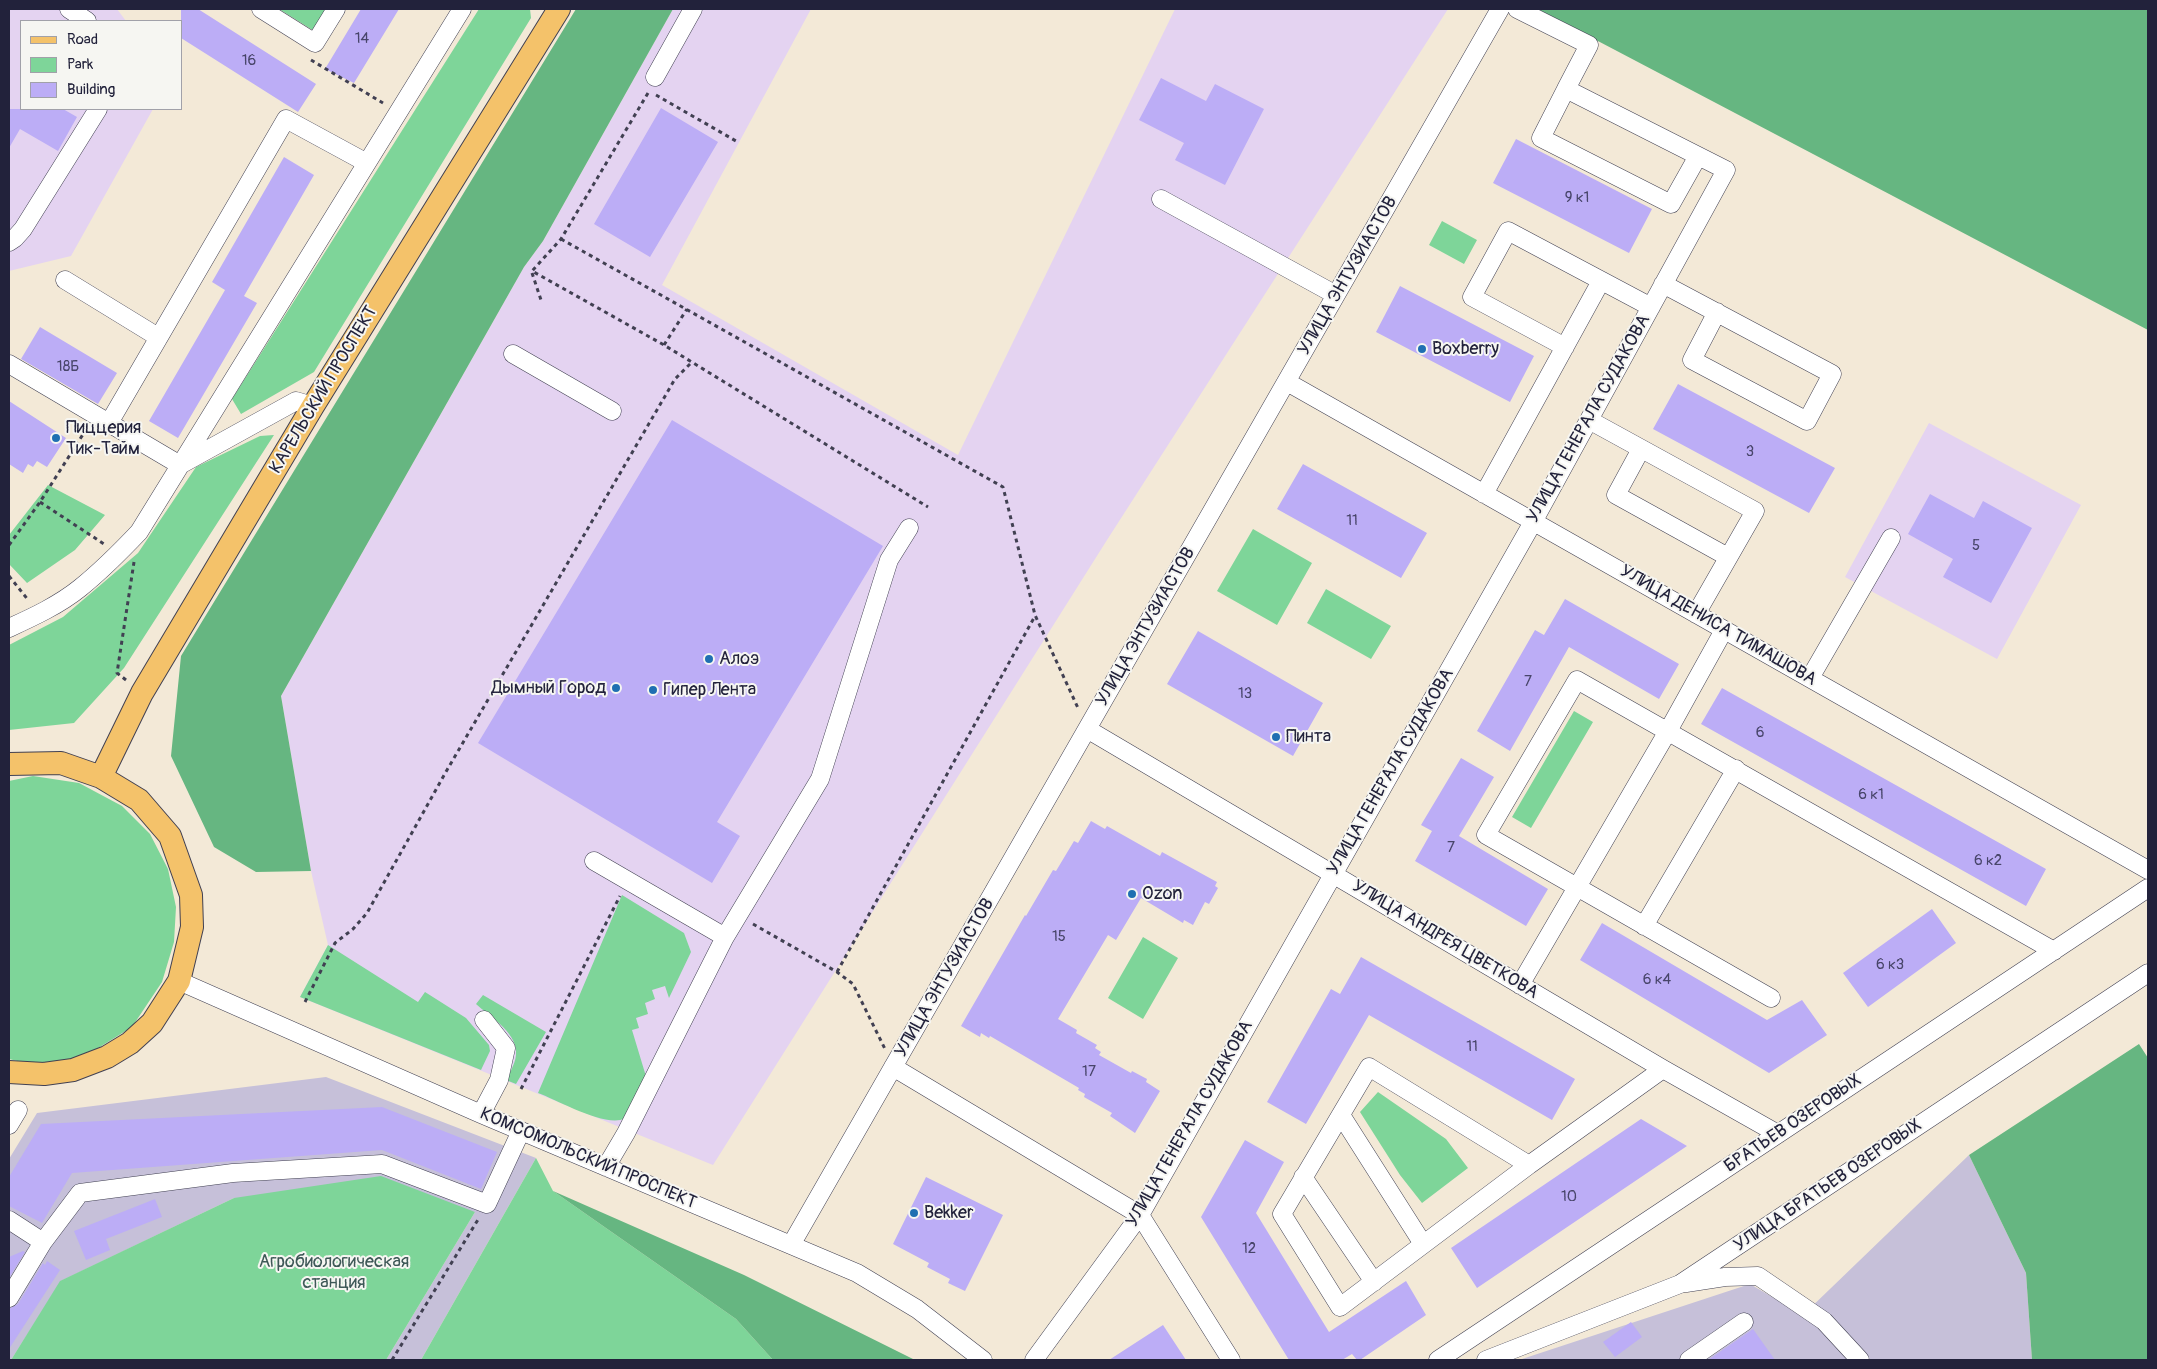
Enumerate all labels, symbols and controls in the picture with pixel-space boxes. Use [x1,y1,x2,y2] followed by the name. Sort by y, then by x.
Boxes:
[20,20,182,110] legend
[67,30,98,49] text: Road
[355,30,369,48] house number: 14
[242,52,256,70] house number: 16
[67,55,93,74] text: Park
[67,80,115,99] text: Building
[1565,189,1589,207] house number: 9 к1
[1294,193,1402,359] street label: УЛИЦА ЭНТУЗИАСТОВ
[265,302,383,478] street label: КАРЕЛЬСКИЙ ПРОСПЕКТ
[1523,311,1655,527] street label: УЛИЦА ГЕНЕРАЛА СУДАКОВА
[1432,338,1499,360] place label: Boxberry
[1416,343,1428,355] marker: Boxberry
[57,358,79,376] house number: 18Б
[66,417,141,459] place label: Пиццерия Тик-Тайм
[50,432,62,444] marker: Пиццерия Тик-Тайм
[1746,443,1754,461] house number: 3
[1346,512,1358,530] house number: 11
[1972,537,1980,555] house number: 5
[1092,544,1200,710] street label: УЛИЦА ЭНТУЗИАСТОВ
[1616,561,1820,691] street label: УЛИЦА ДЕНИСА ТИМАШОВА
[719,648,759,670] place label: Алоэ
[703,653,715,665] marker: Алоэ
[1323,665,1459,879] street label: УЛИЦА ГЕНЕРАЛА СУДАКОВА
[1524,673,1532,691] house number: 7
[491,677,606,699] place label: Дымный Город
[663,679,756,701] place label: Гипер Лента
[610,682,622,694] marker: Дымный Город
[647,684,659,696] marker: Гипер Лента
[1238,685,1252,703] house number: 13
[1756,724,1764,742] house number: 6
[1286,726,1331,748] place label: Пинта
[1270,731,1282,743] marker: Пинта
[1858,786,1884,804] house number: 6 к1
[1447,839,1455,857] house number: 7
[1974,852,2002,870] house number: 6 к2
[1348,876,1542,1004] street label: УЛИЦА АНДРЕЯ ЦВЕТКОВА
[1142,883,1182,905] place label: Ozon
[1126,888,1138,900] marker: Ozon
[891,895,999,1061] street label: УЛИЦА ЭНТУЗИАСТОВ
[1052,928,1066,946] house number: 15
[1876,956,1904,974] house number: 6 к3
[1643,971,1671,989] house number: 6 к4
[1122,1017,1258,1231] street label: УЛИЦА ГЕНЕРАЛА СУДАКОВА
[1466,1038,1478,1056] house number: 11
[1082,1063,1096,1081] house number: 17
[1720,1070,1866,1178] street label: БРАТЬЕВ ОЗЕРОВЫХ
[477,1104,699,1214] street label: КОМСОМОЛЬСКИЙ ПРОСПЕКТ
[1730,1115,1926,1257] street label: УЛИЦА БРАТЬЕВ ОЗЕРОВЫХ
[1561,1188,1577,1206] house number: 10
[924,1202,973,1224] place label: Bekker
[908,1207,920,1219] marker: Bekker
[1242,1240,1256,1258] house number: 12
[259,1251,409,1294] park label: Агробиологическая станция

